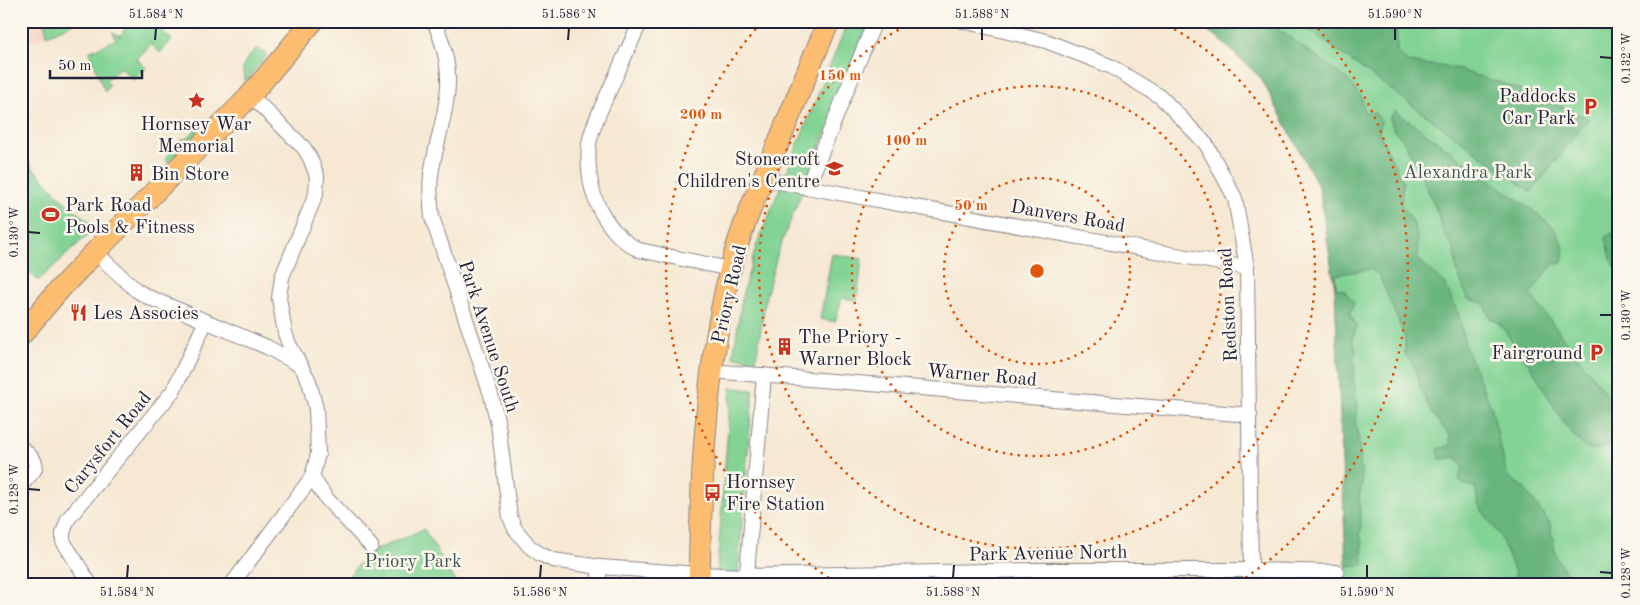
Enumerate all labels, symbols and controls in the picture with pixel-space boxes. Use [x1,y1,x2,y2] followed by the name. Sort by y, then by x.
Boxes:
[129,8,183,21] text: 51.584°N
[542,8,596,21] text: 51.586°N
[955,8,1009,21] text: 51.588°N
[1368,8,1422,21] text: 51.590°N
[1621,32,1633,83] text: 0.132°W
[50,48,142,80] scale bar
[58,59,92,74] text: 50 m
[819,69,861,84] text: 150 m
[1499,88,1576,129] place label: Paddocks Car Park
[186,90,206,110] place icon: Hornsey War Memorial
[1580,96,1600,116] parking icon: Paddocks Car Park
[680,108,722,123] text: 200 m
[141,116,252,157] place label: Hornsey War Memorial
[885,134,927,149] text: 100 m
[677,151,820,192] place label: Stonecroft Children's Centre
[824,159,844,179] school or university icon: Stonecroft Children's Centre
[127,163,147,183] building icon: Bin Store
[1403,164,1533,183] park label: Alexandra Park
[151,166,229,185] place label: Bin Store
[65,197,195,238] place label: Park Road Pools & Fitness
[1009,198,1126,237] street label: Danvers Road
[954,199,988,214] text: 50 m
[41,205,61,225] sports icon: Park Road Pools & Fitness
[9,206,21,257] text: 0.130°W
[710,243,751,346] street label: Priory Road
[1217,247,1242,363] street label: Redston Road
[454,258,521,415] street label: Park Avenue South
[1028,262,1046,280] centre of rings
[1621,289,1633,340] text: 0.130°W
[69,302,89,322] restaurant icon: Les Associes
[93,305,199,324] place label: Les Associes
[798,329,912,370] place label: The Priory - Warner Block
[774,337,794,357] building icon: The Priory - Warner Block
[1587,342,1607,362] parking icon: Fairground
[1491,345,1583,364] place label: Fairground
[926,362,1038,391] street label: Warner Road
[62,389,156,499] street label: Carysfort Road
[9,463,21,514] text: 0.128°W
[726,474,825,515] place label: Hornsey Fire Station
[702,482,722,502] bus stop icon: Hornsey Fire Station
[968,544,1128,565] street label: Park Avenue North
[1621,547,1633,598] text: 0.128°W
[364,553,462,572] park label: Priory Park
[100,586,154,599] text: 51.584°N
[513,586,567,599] text: 51.586°N
[926,586,980,599] text: 51.588°N
[1340,586,1394,599] text: 51.590°N

